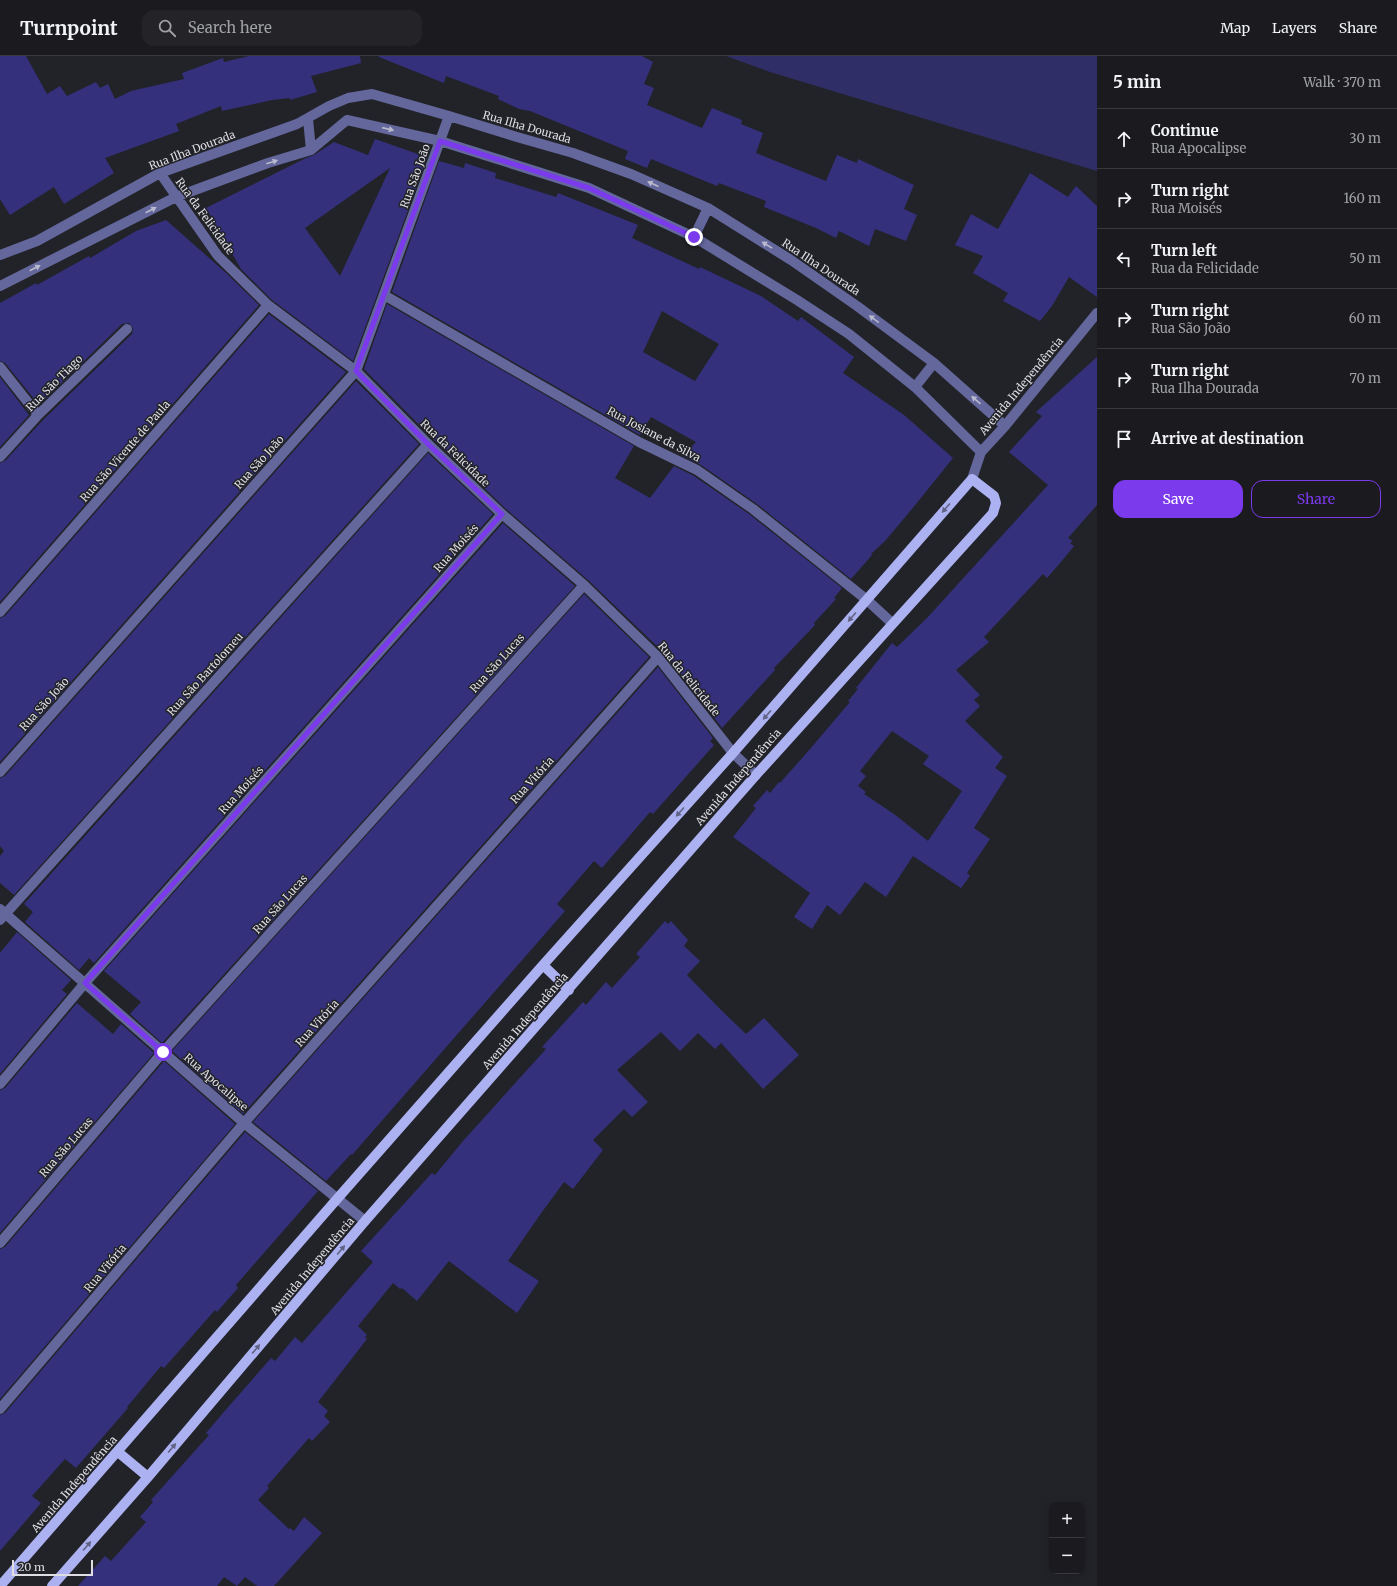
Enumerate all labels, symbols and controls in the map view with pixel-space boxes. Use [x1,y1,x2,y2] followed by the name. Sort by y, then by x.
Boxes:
[142,10,422,46] search box
[20,16,118,40] text: Turnpoint
[156,17,178,39] icon: search
[188,18,272,37] text: Search here
[1220,19,1250,37] text: Map
[1272,19,1317,37] text: Layers
[1339,19,1377,37] text: Share
[1113,71,1161,93] text: 5 min
[1303,74,1381,91] text: Walk · 370 m
[481,108,573,146] street label: Rua Ilha Dourada
[1151,121,1219,140] text: Continue
[147,127,237,173] street label: Rua Ilha Dourada
[382,127,394,133] one-way arrow
[1113,128,1135,150] icon: ahead
[1349,130,1381,147] text: 30 m
[1151,140,1246,157] text: Rua Apocalipse
[397,141,433,210] street label: Rua São João
[266,159,278,165] one-way arrow
[173,175,238,257] street label: Rua da Felicidade
[647,181,658,187] one-way arrow
[1151,181,1229,200] text: Turn right
[1113,188,1135,210] icon: right
[1343,190,1381,207] text: 160 m
[1151,200,1222,217] text: Rua Moisés
[145,207,157,213] one-way arrow
[685,228,703,246] route end
[779,236,863,298] street label: Rua Ilha Dourada
[1151,241,1217,260] text: Turn left
[761,242,773,249] one-way arrow
[1113,248,1135,270] icon: left
[1349,250,1381,267] text: 50 m
[1151,260,1259,277] text: Rua da Felicidade
[29,265,41,272] one-way arrow
[1151,301,1229,320] text: Turn right
[1113,308,1135,330] icon: right
[1349,310,1381,327] text: 60 m
[869,315,880,323] one-way arrow
[1151,320,1231,337] text: Rua São João
[975,334,1066,439] street label: Avenida Independência
[23,351,86,414] street label: Rua São Tiago
[1151,361,1229,380] text: Turn right
[1113,368,1135,390] icon: right
[1350,370,1381,387] text: 70 m
[1151,380,1259,397] text: Rua Ilha Dourada
[970,395,981,404] one-way arrow
[77,397,173,505] street label: Rua São Vicente de Paula
[605,403,703,465] street label: Rua Josiane da Silva
[417,416,493,490] street label: Rua da Felicidade
[1113,428,1135,450] icon: arrive
[1151,429,1304,448] text: Arrive at destination
[231,432,287,492] street label: Rua São João
[1113,480,1243,518] button: Save
[1251,480,1381,518] button: Share
[942,503,951,513] one-way arrow
[431,521,481,575] street label: Rua Moisés
[848,612,857,622] one-way arrow
[164,630,246,718] street label: Rua São Bartolomeu
[467,630,527,696] street label: Rua São Lucas
[655,639,723,719] street label: Rua da Felicidade
[16,674,72,734] street label: Rua São João
[762,709,771,720] one-way arrow
[692,726,784,829] street label: Avenida Independência
[507,754,557,806] street label: Rua Vitória
[216,763,266,817] street label: Rua Moisés
[676,807,685,817] one-way arrow
[250,871,310,937] street label: Rua São Lucas
[479,970,571,1073] street label: Avenida Independência
[292,997,342,1049] street label: Rua Vitória
[154,1043,172,1061] route start
[181,1050,251,1114] street label: Rua Apocalipse
[36,1114,96,1180] street label: Rua São Lucas
[266,1214,357,1319] street label: Avenida Independência
[81,1241,129,1295] street label: Rua Vitória
[336,1245,345,1256] one-way arrow
[252,1344,261,1355] one-way arrow
[28,1433,120,1536] street label: Avenida Independência
[168,1443,177,1454] one-way arrow
[1049,1502,1085,1574] map controls
[1049,1502,1085,1538] button: +
[1049,1538,1085,1574] button: −
[82,1541,91,1551] one-way arrow
[12,1558,93,1577] scale bar
[18,1560,45,1574] text: 20 m

